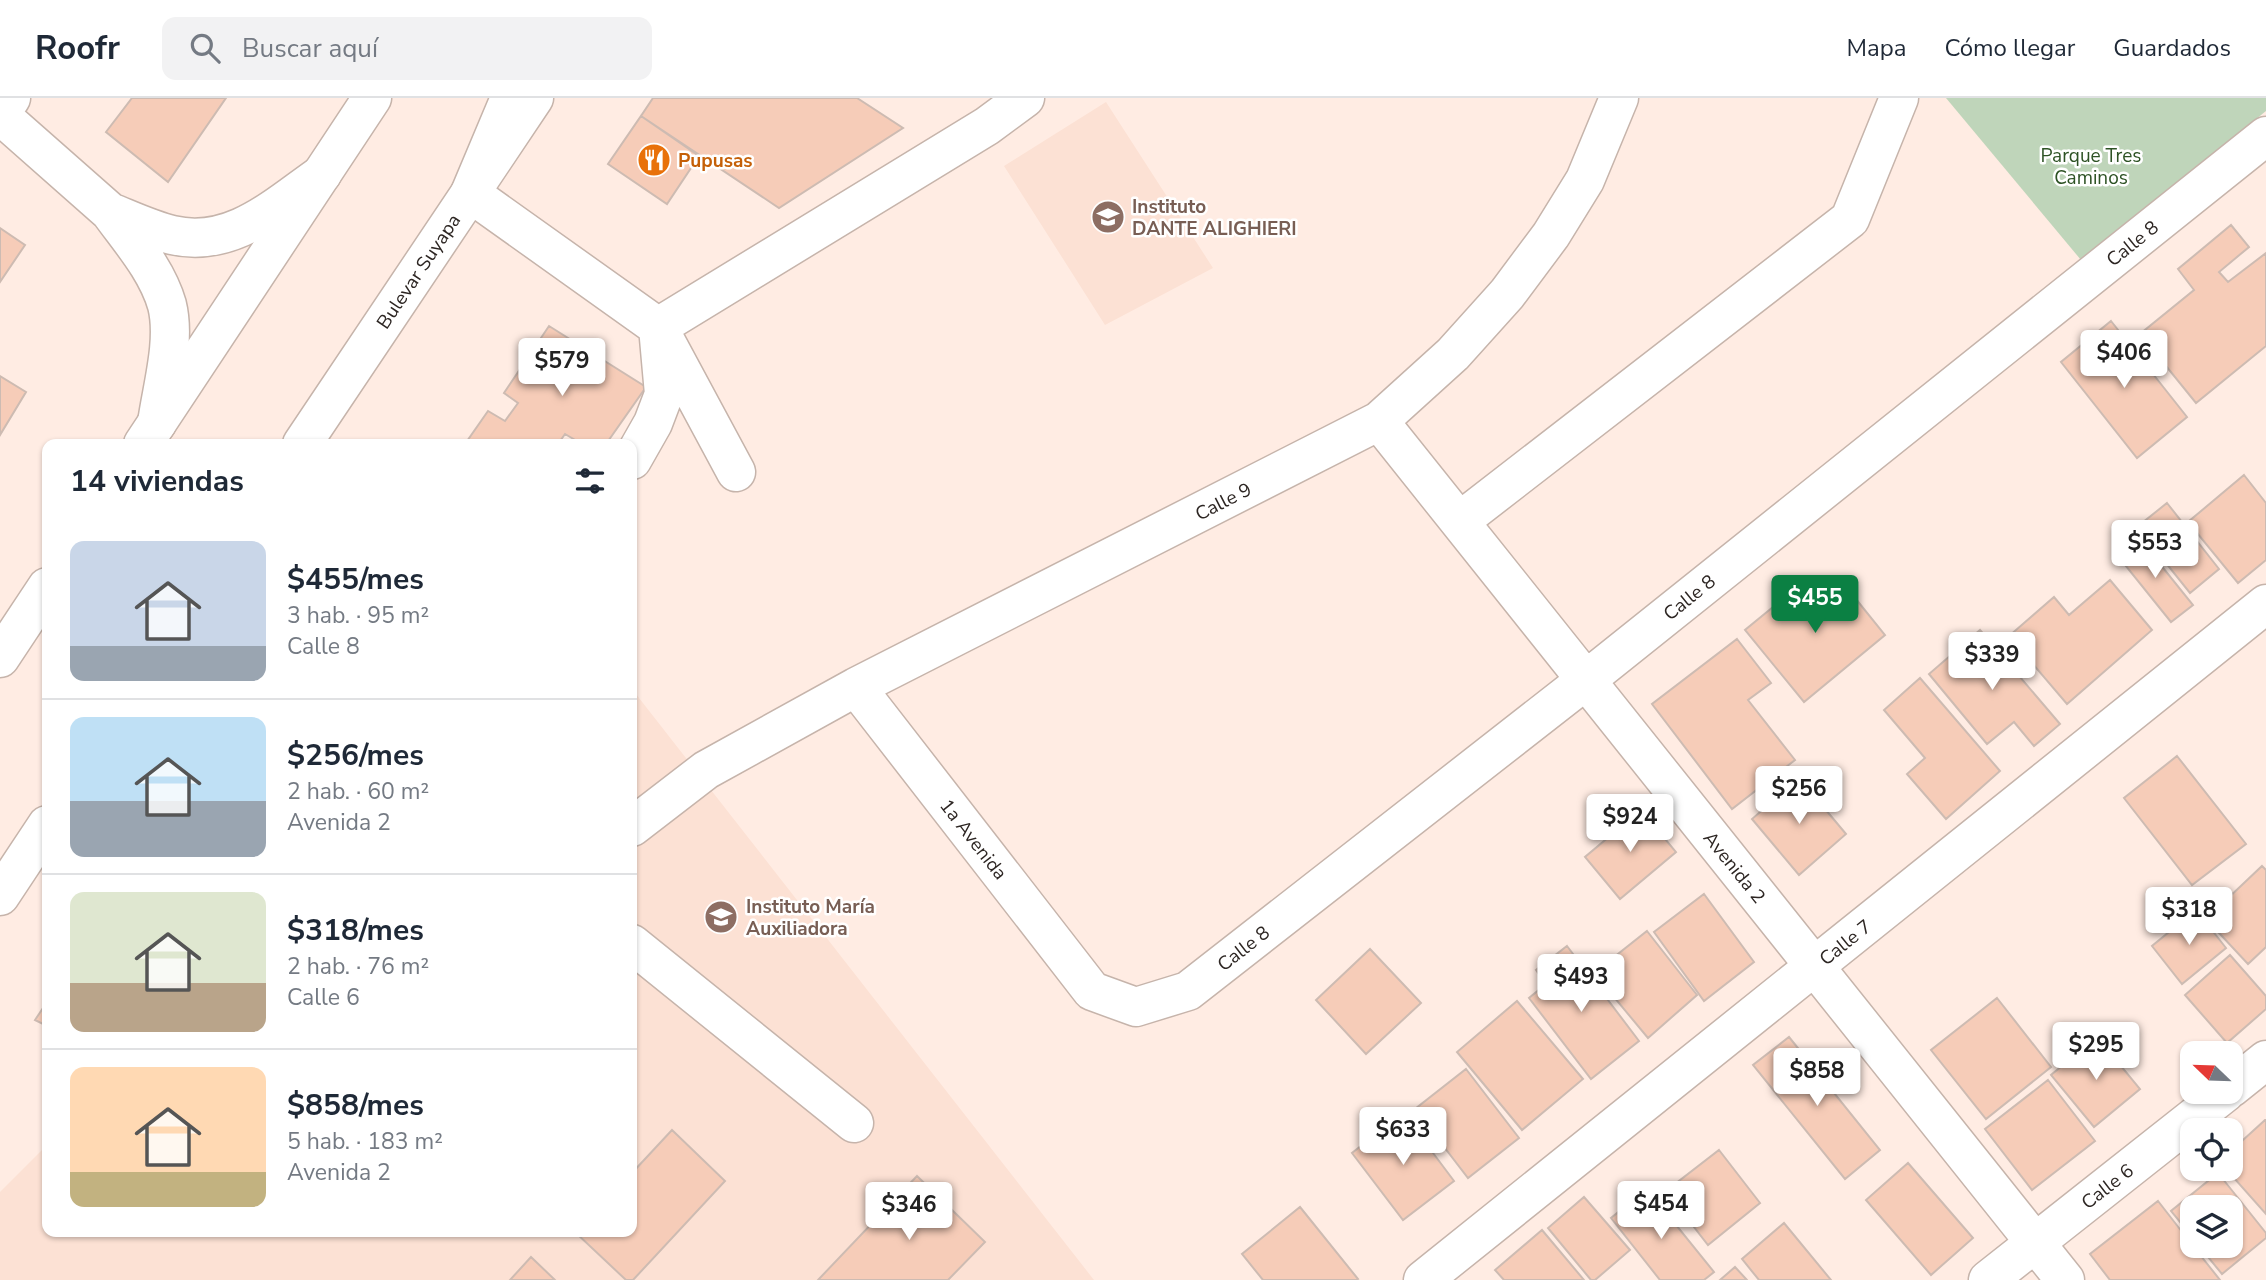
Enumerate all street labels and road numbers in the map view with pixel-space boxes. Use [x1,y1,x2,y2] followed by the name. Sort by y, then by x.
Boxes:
[371,209,467,334] street label: Bulevar Suyapa
[2101,215,2164,273] street label: Calle 8
[1191,477,1256,527] street label: Calle 9
[1658,569,1721,627] street label: Calle 8
[933,794,1013,885] street label: 1a Avenida
[1697,826,1771,909] street label: Avenida 2
[1814,914,1877,972] street label: Calle 7
[1212,920,1275,978] street label: Calle 8
[2076,1158,2139,1216] street label: Calle 6

